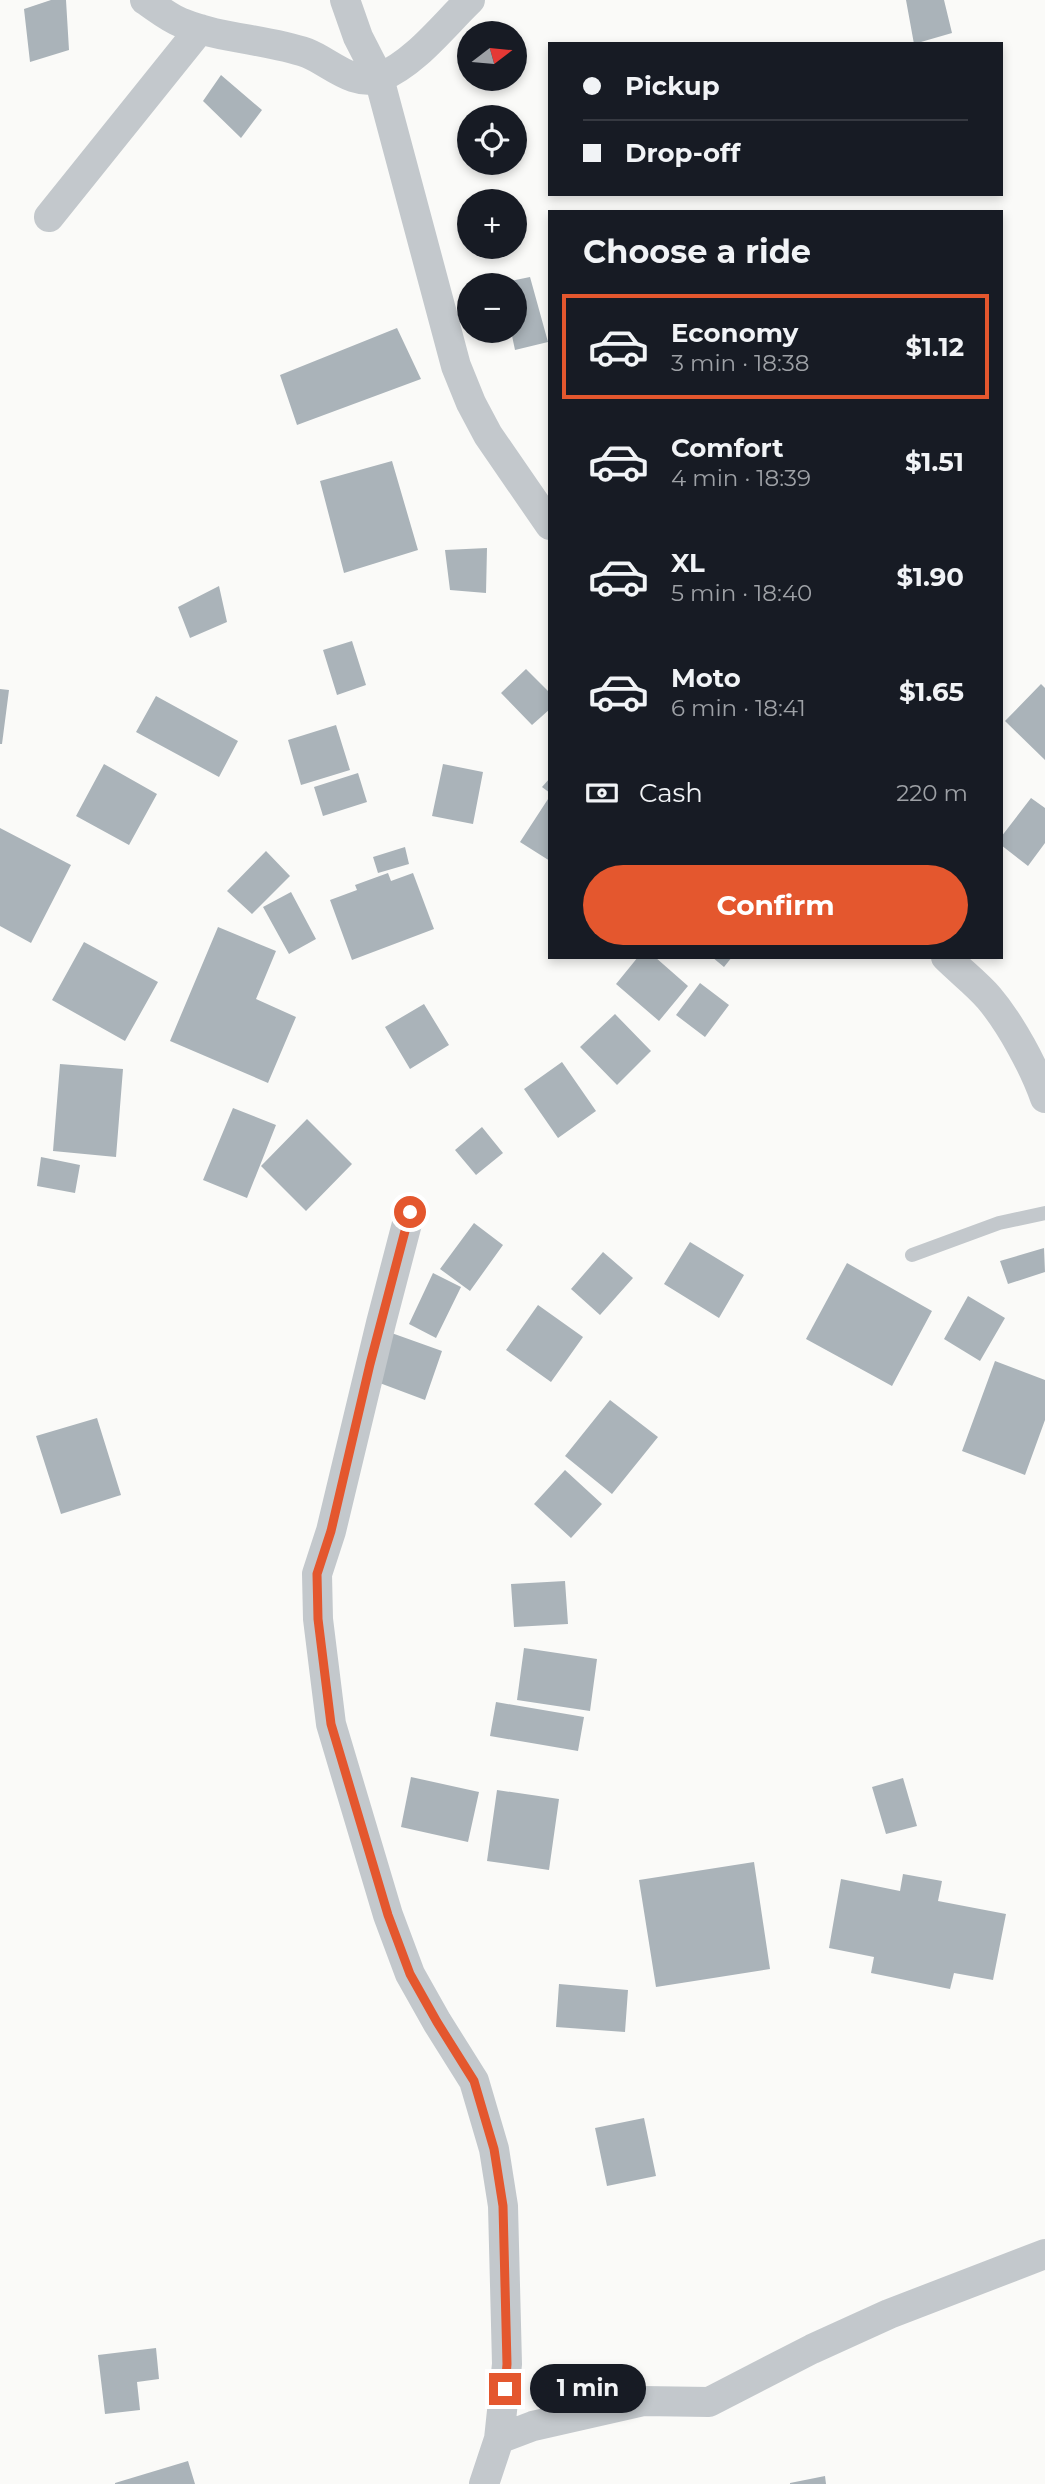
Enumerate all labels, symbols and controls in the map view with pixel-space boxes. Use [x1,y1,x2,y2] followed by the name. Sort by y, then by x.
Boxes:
[457,21,527,91] north arrow
[457,21,527,343] map controls
[625,70,720,102] text: Pickup
[457,105,527,175] button: locate
[625,137,740,169] text: Drop-off
[457,189,527,259] button: +
[583,232,811,271] text: Choose a ride
[457,273,527,343] button: −
[587,315,650,378] icon: car
[671,317,798,349] text: Economy
[906,331,964,363] text: $1.12
[671,349,809,377] text: 3 min · 18:38
[587,430,650,493] icon: car
[671,432,783,464] text: Comfort
[905,446,964,478] text: $1.51
[671,464,811,492] text: 4 min · 18:39
[587,545,650,608] icon: car
[671,547,705,579] text: XL
[896,561,964,593] text: $1.90
[671,579,812,607] text: 5 min · 18:40
[587,660,650,723] icon: car
[671,662,741,694] text: Moto
[899,676,964,708] text: $1.65
[671,694,806,722] text: 6 min · 18:41
[583,774,621,812] icon: cash
[639,777,703,809] text: Cash
[896,779,968,807] text: 220 m
[583,865,968,945] button: Confirm
[394,1196,426,1228] route start
[530,2364,645,2414] callout: 1 min
[489,2373,521,2405] route end
[557,2374,619,2402] text: 1 min

